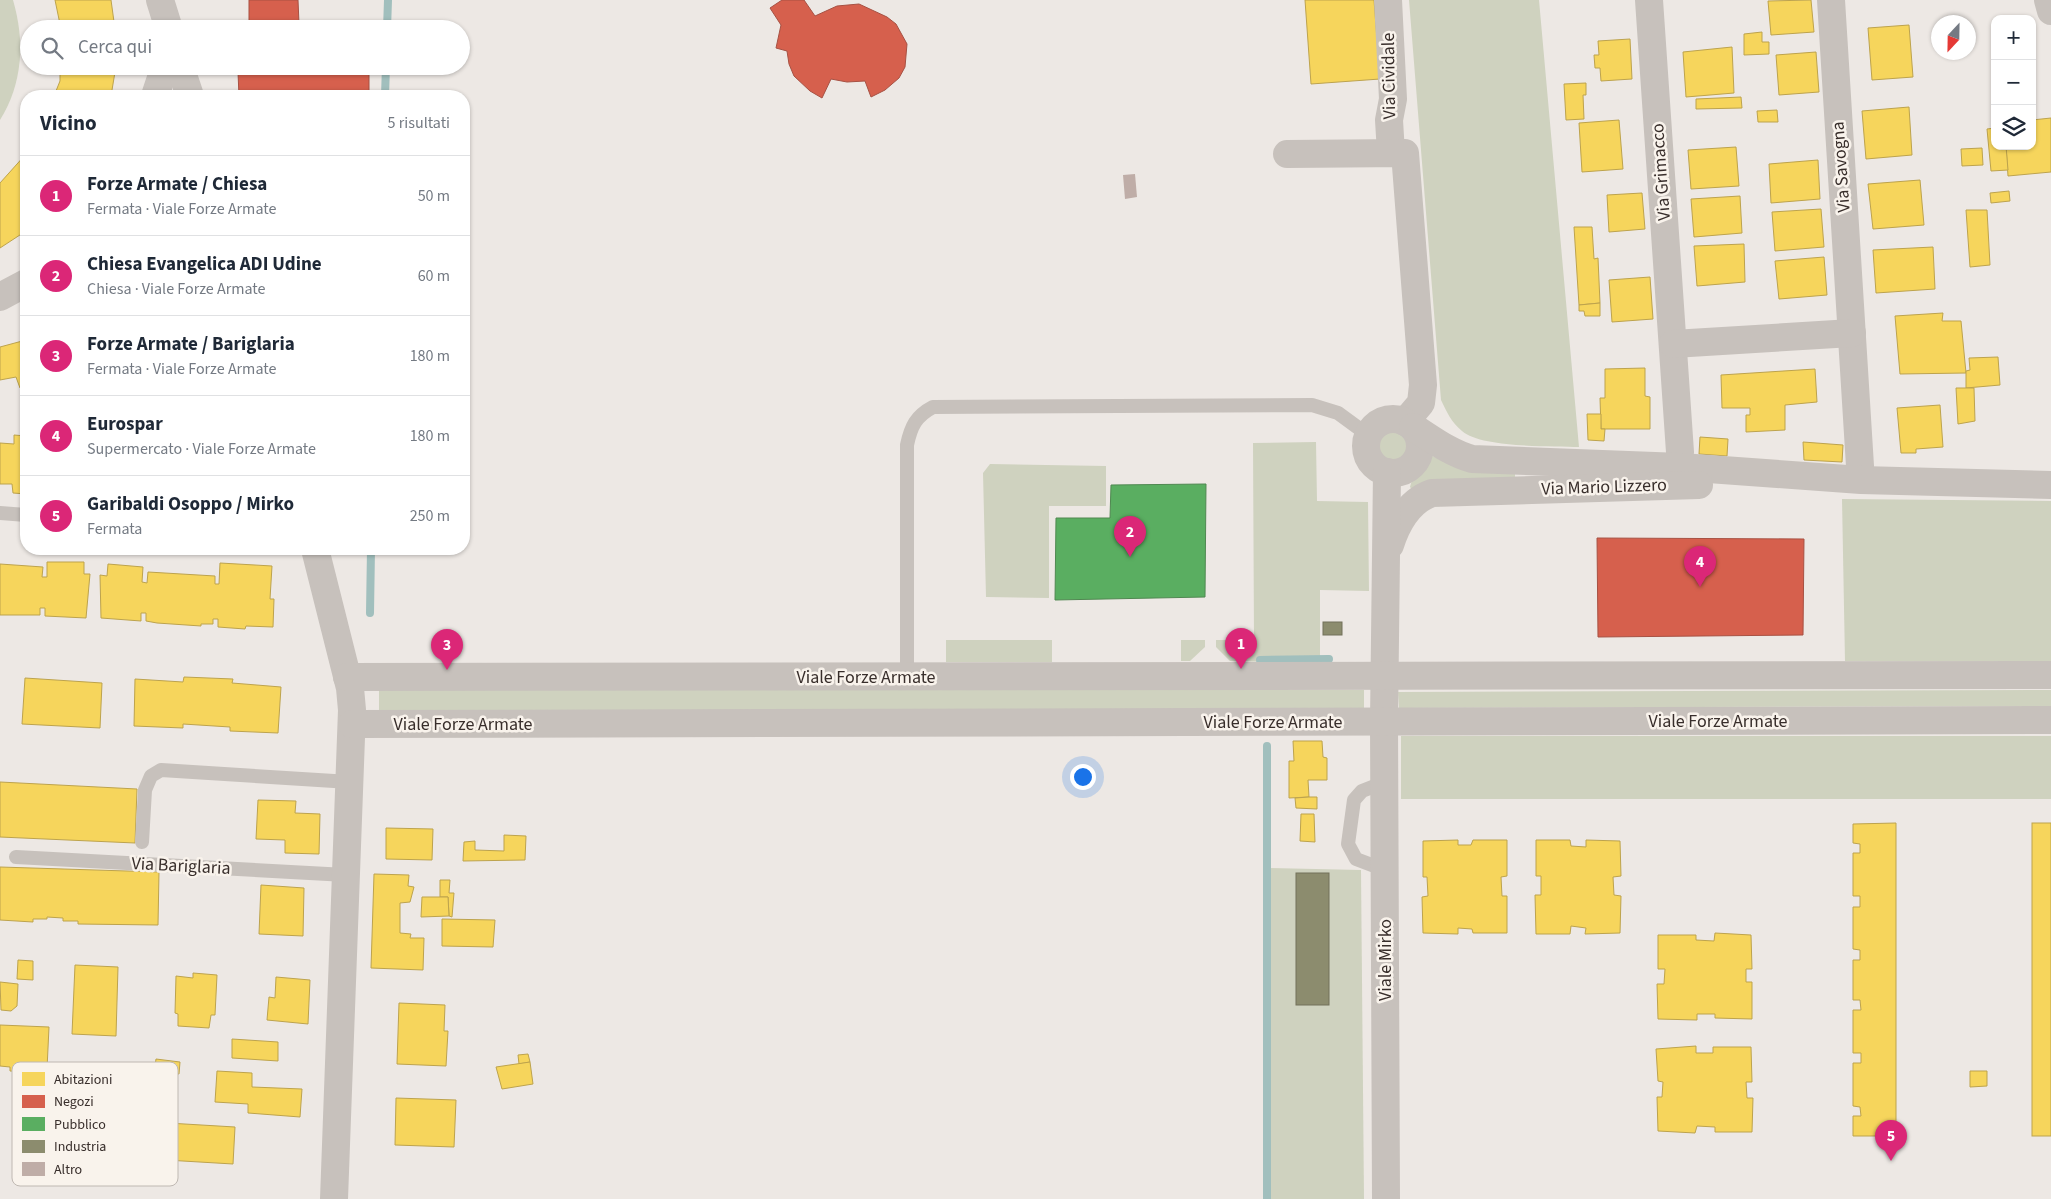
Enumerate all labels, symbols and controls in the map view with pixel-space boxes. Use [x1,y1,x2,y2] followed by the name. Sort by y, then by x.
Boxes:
[1931,15,1976,60] north arrow
[1991,15,2036,150] map controls
[1991,15,2036,60] button: +
[20,20,470,75] search box
[1376,32,1402,119] street label: Via Cividale
[38,34,66,62] icon: search
[78,34,152,61] text: Cerca qui
[1991,60,2036,105] button: −
[1991,105,2036,150] button: layers
[40,108,97,138] text: Vicino
[388,112,450,134] text: 5 risultati
[1825,121,1857,213] street label: Via Savogna
[1645,122,1677,222] street label: Via Grimacco
[87,171,267,198] text: Forze Armate / Chiesa
[52,185,60,207] text: 1
[418,185,450,207] text: 50 m
[87,198,276,220] text: Fermata · Viale Forze Armate
[87,251,322,278] text: Chiesa Evangelica ADI Udine
[52,265,60,287] text: 2
[418,265,450,287] text: 60 m
[87,278,265,300] text: Chiesa · Viale Forze Armate
[87,331,295,358] text: Forze Armate / Bariglaria
[52,345,60,367] text: 3
[410,345,450,367] text: 180 m
[87,358,276,380] text: Fermata · Viale Forze Armate
[87,411,163,438] text: Eurospar
[52,425,60,447] text: 4
[410,425,450,447] text: 180 m
[87,438,316,460] text: Supermercato · Viale Forze Armate
[1541,472,1667,502] street label: Via Mario Lizzero
[87,491,294,518] text: Garibaldi Osoppo / Mirko
[52,505,60,527] text: 5
[410,505,450,527] text: 250 m
[1114,516,1146,557] pin: 2
[87,518,142,540] text: Fermata
[1684,546,1716,587] pin: 4
[1225,628,1257,669] pin: 1
[431,629,463,670] pin: 3
[796,665,936,690] street label: Viale Forze Armate
[1648,709,1788,734] street label: Viale Forze Armate
[1203,710,1343,735] street label: Viale Forze Armate
[393,712,533,737] street label: Viale Forze Armate
[1070,764,1096,790] your location
[131,851,231,881] street label: Via Bariglaria
[1373,919,1398,1001] street label: Viale Mirko
[12,1062,178,1186] legend
[54,1070,112,1090] text: Abitazioni
[54,1092,94,1112] text: Negozi
[54,1115,106,1135] text: Pubblico
[1875,1120,1907,1161] pin: 5
[54,1137,106,1157] text: Industria
[54,1160,82,1180] text: Altro

